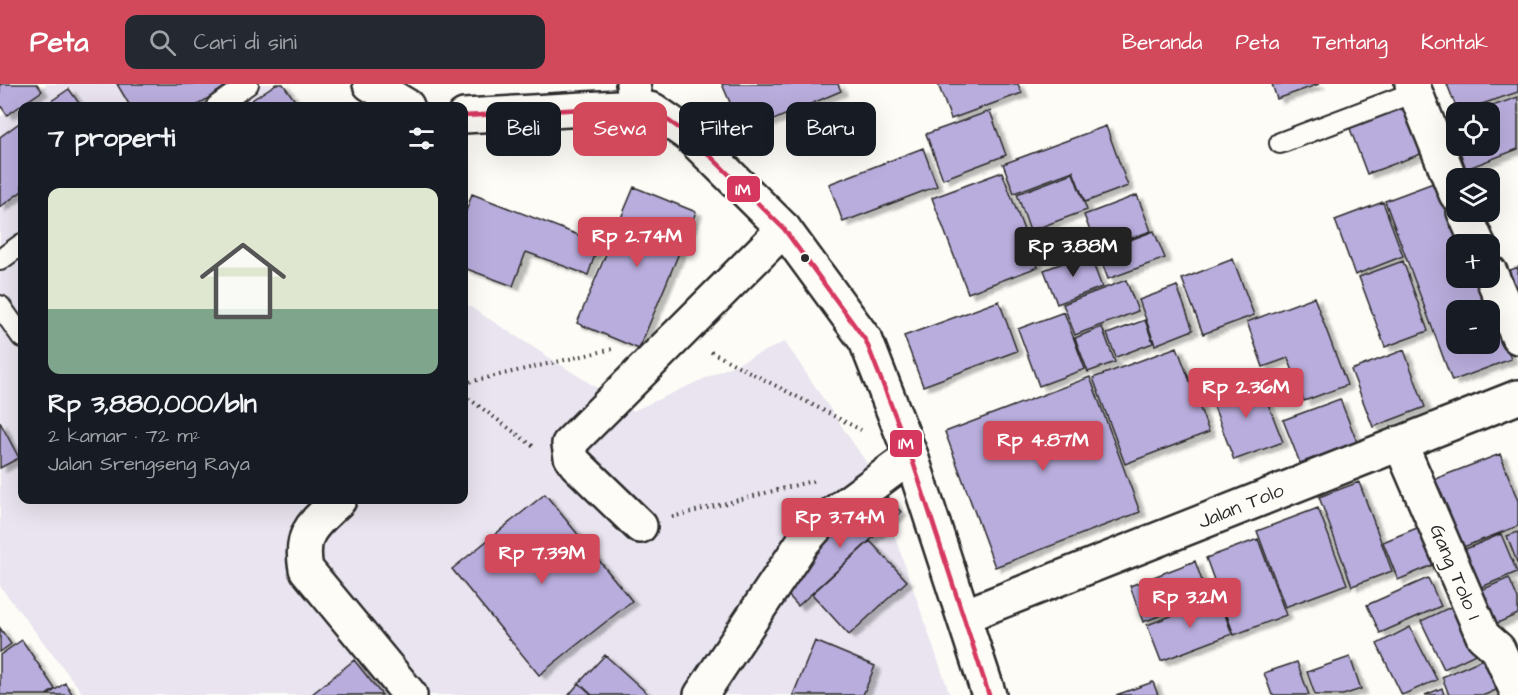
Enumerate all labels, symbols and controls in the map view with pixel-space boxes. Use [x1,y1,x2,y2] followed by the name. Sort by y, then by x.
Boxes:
[125,15,545,69] search box
[30,23,89,62] text: Peta
[146,26,179,59] icon: search
[194,27,297,58] text: Cari di sini
[1122,28,1203,57] text: Beranda
[1236,28,1279,57] text: Peta
[1312,28,1388,57] text: Tentang
[1421,28,1488,57] text: Kontak
[486,102,561,156] chip: Beli
[573,102,667,156] chip: Sewa
[679,102,774,156] chip: Filter
[786,102,876,156] chip: Baru
[1446,102,1500,354] map controls
[1446,102,1500,156] button: locate
[48,120,175,156] text: 7 properti
[405,122,438,155] icon: filters
[1446,168,1500,222] button: layers
[726,175,761,203] line badge: 1M
[735,179,751,201] text: 1M
[575,217,699,268] pin: Rp 2.74M
[592,222,682,250] text: Rp 2.74M
[189,227,297,335] icon: home
[1011,227,1135,278] pin: Rp 3.88M
[1029,232,1117,260] text: Rp 3.88M
[1446,234,1500,288] button: +
[799,252,811,264] unlabelled marker
[1446,300,1500,354] button: −
[1184,368,1308,419] pin: Rp 2.36M
[1203,373,1289,401] text: Rp 2.36M
[48,386,257,422] text: Rp 3,880,000/bln
[981,421,1105,472] pin: Rp 4.87M
[48,422,200,450] text: 2 kamar · 72 m²
[997,426,1089,454] text: Rp 4.87M
[889,429,923,458] line badge: 1M
[898,433,914,455] text: 1M
[48,450,250,478] text: Jalan Srengseng Raya
[1194,476,1288,536] street label: Jalan Tolo
[778,498,902,549] pin: Rp 3.74M
[796,503,884,531] text: Rp 3.74M
[1421,520,1488,625] street label: Gang Tolo 1
[480,534,604,585] pin: Rp 7.39M
[499,539,585,567] text: Rp 7.39M
[1135,578,1245,629] pin: Rp 3.2M
[1153,583,1227,611] text: Rp 3.2M

